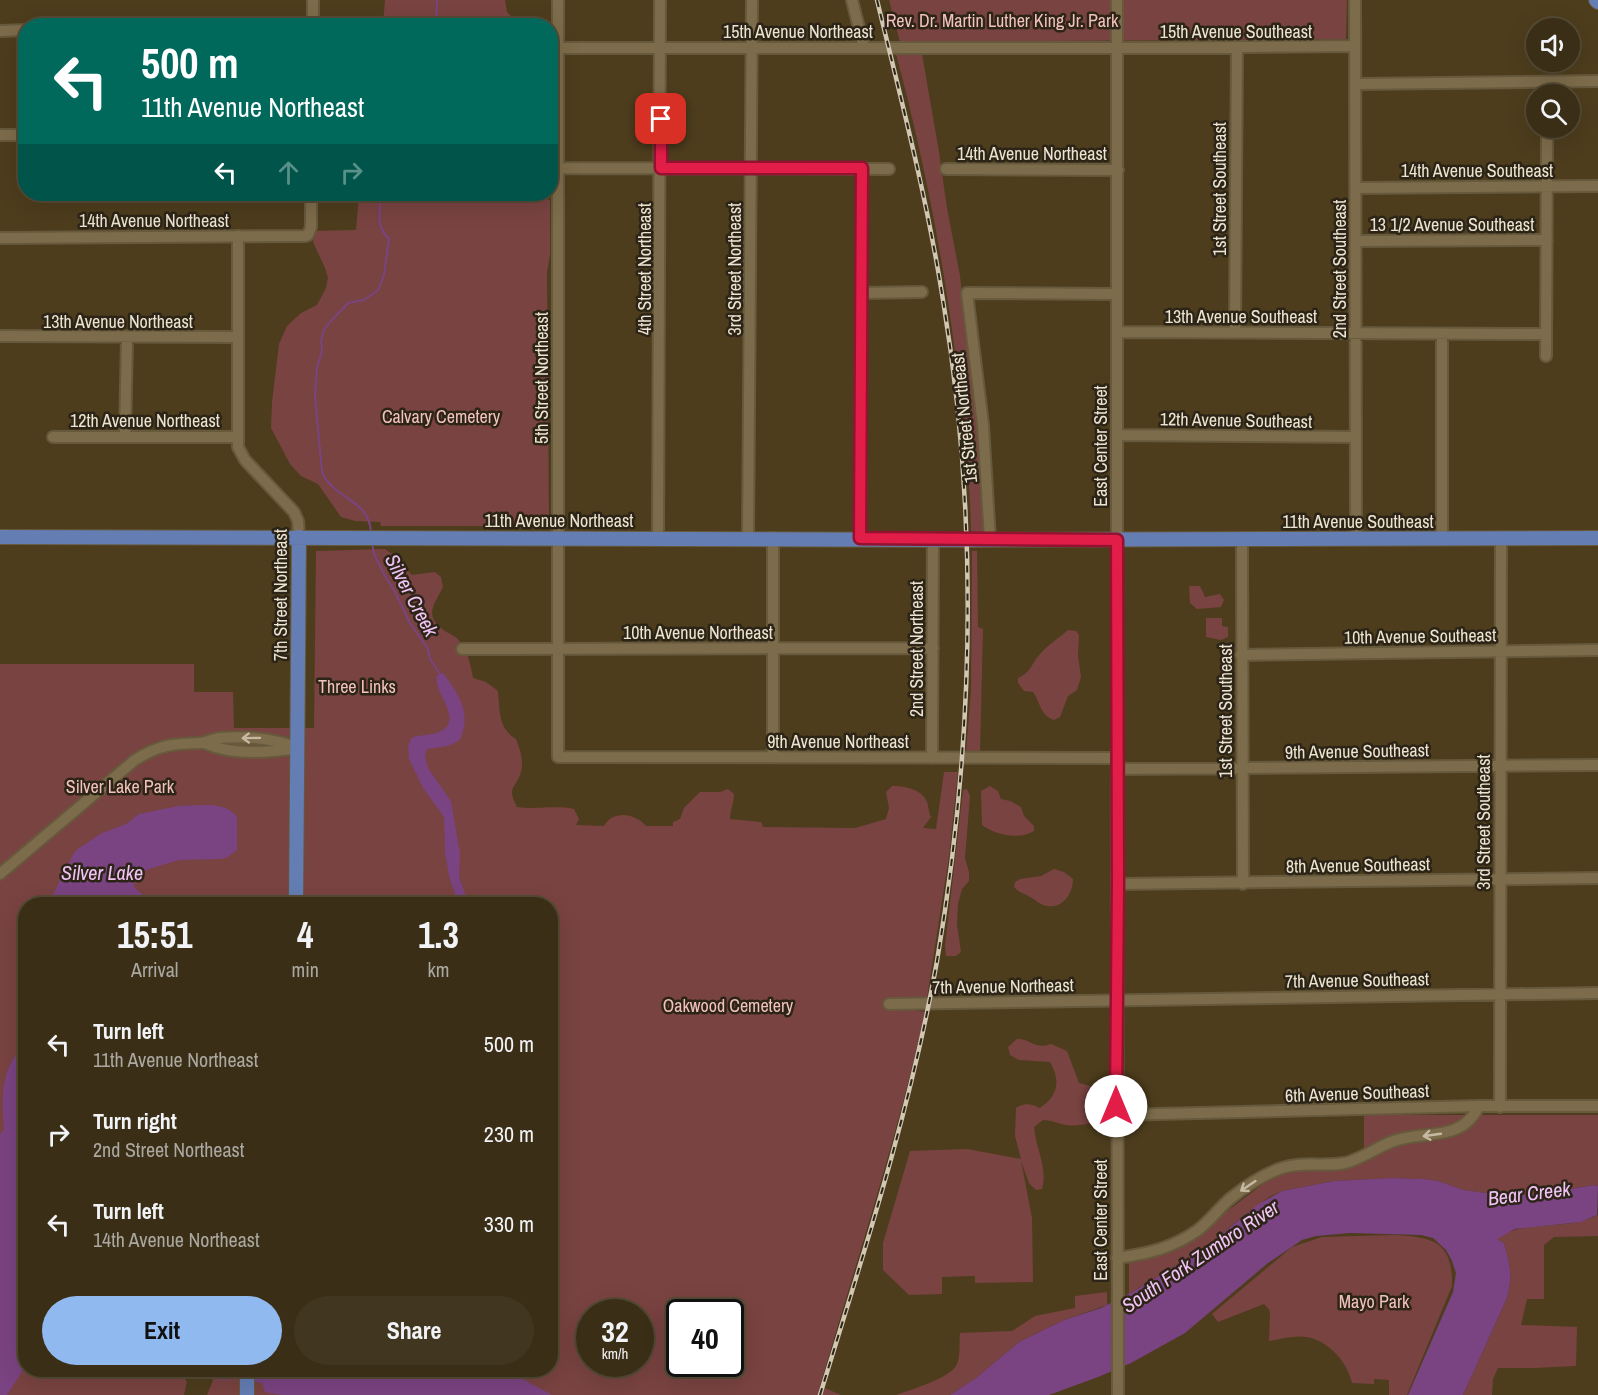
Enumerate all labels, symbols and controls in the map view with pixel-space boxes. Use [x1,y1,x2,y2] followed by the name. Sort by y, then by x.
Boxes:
[886,8,1119,33] park label: Rev. Dr. Martin Luther King Jr. Park
[1526,18,1580,138] map controls
[1526,18,1580,72] button: sound
[723,19,873,44] street label: 15th Avenue Northeast
[1160,19,1312,44] street label: 15th Avenue Southeast
[141,35,239,91] text: 500 m
[42,42,120,120] icon: left
[1526,84,1580,138] button: search
[141,89,364,125] text: 11th Avenue Northeast
[635,93,686,144] pin
[644,102,677,135] icon: arrive
[1207,122,1232,256] street label: 1st Street Southeast
[957,141,1107,166] street label: 14th Avenue Northeast
[209,156,242,189] icon: left
[272,156,305,189] icon: ahead
[335,156,368,189] icon: right
[1401,158,1553,183] street label: 14th Avenue Southeast
[1327,200,1352,338] street label: 2nd Street Southeast
[632,203,657,335] street label: 4th Street Northeast
[722,203,747,335] street label: 3rd Street Northeast
[79,208,229,233] street label: 14th Avenue Northeast
[1370,212,1534,237] street label: 13 1/2 Avenue Southeast
[1165,304,1317,329] street label: 13th Avenue Southeast
[43,309,193,334] street label: 13th Avenue Northeast
[529,312,554,444] street label: 5th Street Northeast
[945,351,983,485] street label: 1st Street Northeast
[1088,385,1113,507] street label: East Center Street
[382,404,501,429] park label: Calvary Cemetery
[1160,406,1312,434] street label: 12th Avenue Southeast
[70,408,220,433] street label: 12th Avenue Northeast
[485,508,633,533] street label: 11th Avenue Northeast
[1282,509,1434,534] street label: 11th Avenue Southeast
[268,529,293,661] street label: 7th Street Northeast
[379,549,445,642] water label: Silver Creek
[904,581,929,717] street label: 2nd Street Northeast
[623,620,773,645] street label: 10th Avenue Northeast
[1344,622,1496,650] street label: 10th Avenue Southeast
[1213,644,1238,778] street label: 1st Street Southeast
[318,674,396,699] park label: Three Links
[767,729,909,754] street label: 9th Avenue Northeast
[242,732,262,744] one-way arrow
[1285,737,1429,765] street label: 9th Avenue Southeast
[1471,754,1496,890] street label: 3rd Street Southeast
[66,774,175,799] park label: Silver Lake Park
[1286,851,1430,879] street label: 8th Avenue Southeast
[61,859,143,886] water label: Silver Lake
[117,911,193,959] text: 15:51
[297,911,313,959] text: 4
[418,911,459,959] text: 1.3
[131,956,178,983] text: Arrival
[292,956,319,983] text: min
[427,956,449,983] text: km
[1285,966,1429,994] street label: 7th Avenue Southeast
[932,972,1074,1000] street label: 7th Avenue Northeast
[663,993,794,1018] park label: Oakwood Cemetery
[93,1016,164,1046] text: Turn left
[42,1028,75,1061] icon: left
[484,1029,534,1059] text: 500 m
[93,1046,258,1073] text: 11th Avenue Northeast
[1084,1074,1148,1138] position arrow
[1285,1078,1429,1108] street label: 6th Avenue Southeast
[93,1106,177,1136] text: Turn right
[42,1118,75,1151] icon: right
[484,1119,534,1149] text: 230 m
[1423,1130,1442,1141] one-way arrow
[93,1136,244,1163] text: 2nd Street Northeast
[1088,1159,1113,1281] street label: East Center Street
[1486,1174,1573,1211] water label: Bear Creek
[1240,1180,1257,1192] one-way arrow
[1116,1193,1284,1319] water label: South Fork Zumbro River
[93,1196,164,1226] text: Turn left
[42,1208,75,1241] icon: left
[484,1209,534,1239] text: 330 m
[93,1226,260,1253] text: 14th Avenue Northeast
[1339,1289,1410,1314] park label: Mayo Park
[42,1296,282,1365] button: Exit
[294,1296,534,1365] button: Share
[666,1299,744,1377] speed limit sign: 40
[601,1311,629,1351] text: 32
[602,1343,628,1364] text: km/h

